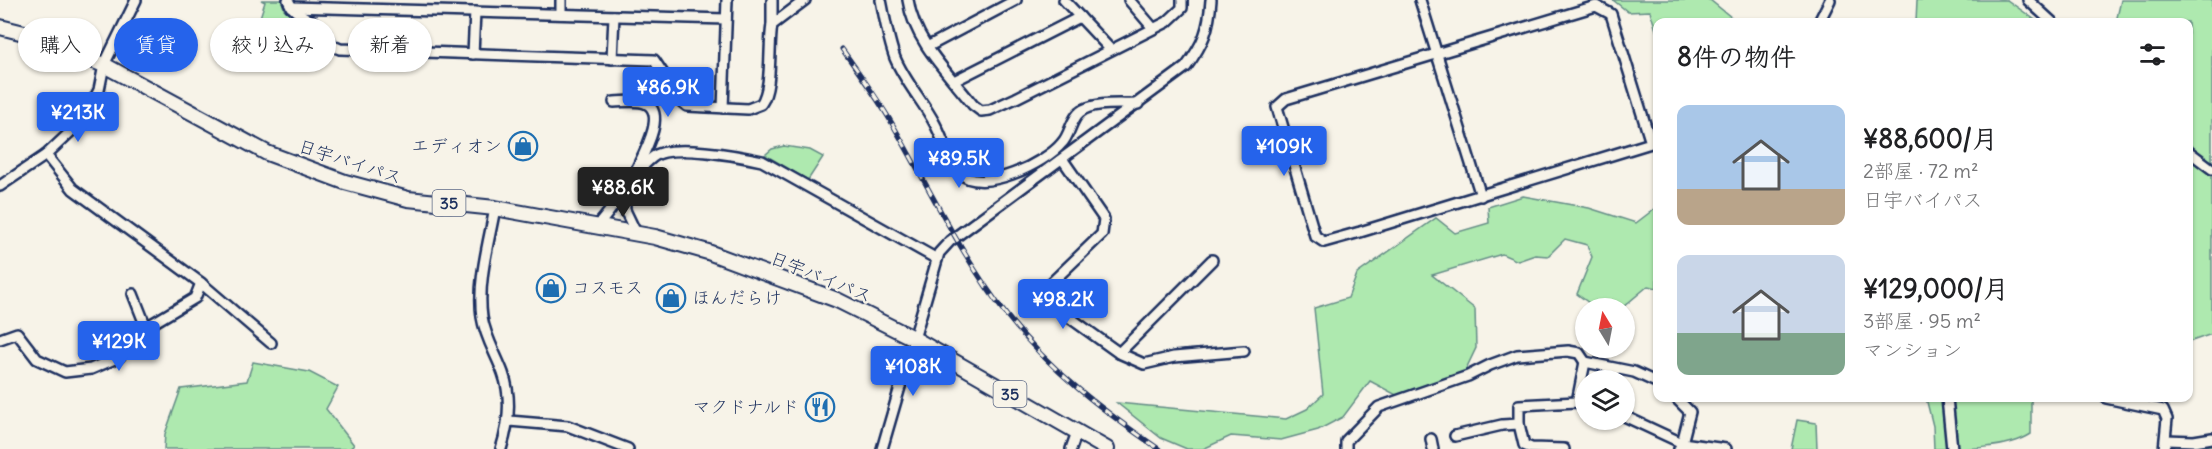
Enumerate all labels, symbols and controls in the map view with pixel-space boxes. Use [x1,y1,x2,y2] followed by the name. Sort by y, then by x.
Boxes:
[18,18,102,72] chip: 購入
[114,18,198,72] chip: 賃貸
[210,18,336,72] chip: 絞り込み
[348,18,432,72] chip: 新着
[2136,38,2169,71] icon: filters
[1677,40,1796,73] text: 8件の物件
[619,67,717,118] pin: ¥86.9K
[637,74,699,99] text: ¥86.9K
[36,92,120,143] pin: ¥213K
[51,99,105,124] text: ¥213K
[1863,122,1998,155] text: ¥88,600/月
[1242,126,1326,177] pin: ¥109K
[1725,129,1797,201] icon: home
[507,130,539,162] shop icon: エディオン
[1256,133,1312,158] text: ¥109K
[295,134,405,189] street label: 日宇バイパス
[411,134,502,157] place label: エディオン
[910,138,1008,189] pin: ¥89.5K
[928,145,990,170] text: ¥89.5K
[1863,158,1978,183] text: 2部屋 · 72 m²
[574,167,672,218] pin: ¥88.6K
[592,174,654,199] text: ¥88.6K
[1863,187,1983,212] text: 日宇バイパス
[432,190,466,216] road number: 35
[767,246,875,307] street label: 日宇バイパス
[535,272,567,304] shop icon: コスモス
[1863,272,2009,305] text: ¥129,000/月
[572,276,643,299] place label: コスモス
[1014,279,1112,330] pin: ¥98.2K
[1725,279,1797,351] icon: home
[655,282,687,314] shop icon: ほんだらけ
[692,286,782,309] place label: ほんだらけ
[1032,286,1094,311] text: ¥98.2K
[1575,298,1635,358] north arrow
[1575,298,1635,430] map controls
[1863,308,1981,333] text: 3部屋 · 95 m²
[77,321,161,372] pin: ¥129K
[92,328,146,353] text: ¥129K
[1863,337,1962,362] text: マンション
[871,346,955,397] pin: ¥108K
[885,353,941,378] text: ¥108K
[1575,370,1635,430] button: layers
[994,381,1026,407] road number: 35
[804,391,836,423] restaurant icon: マクドナルド
[692,395,799,418] place label: マクドナルド

